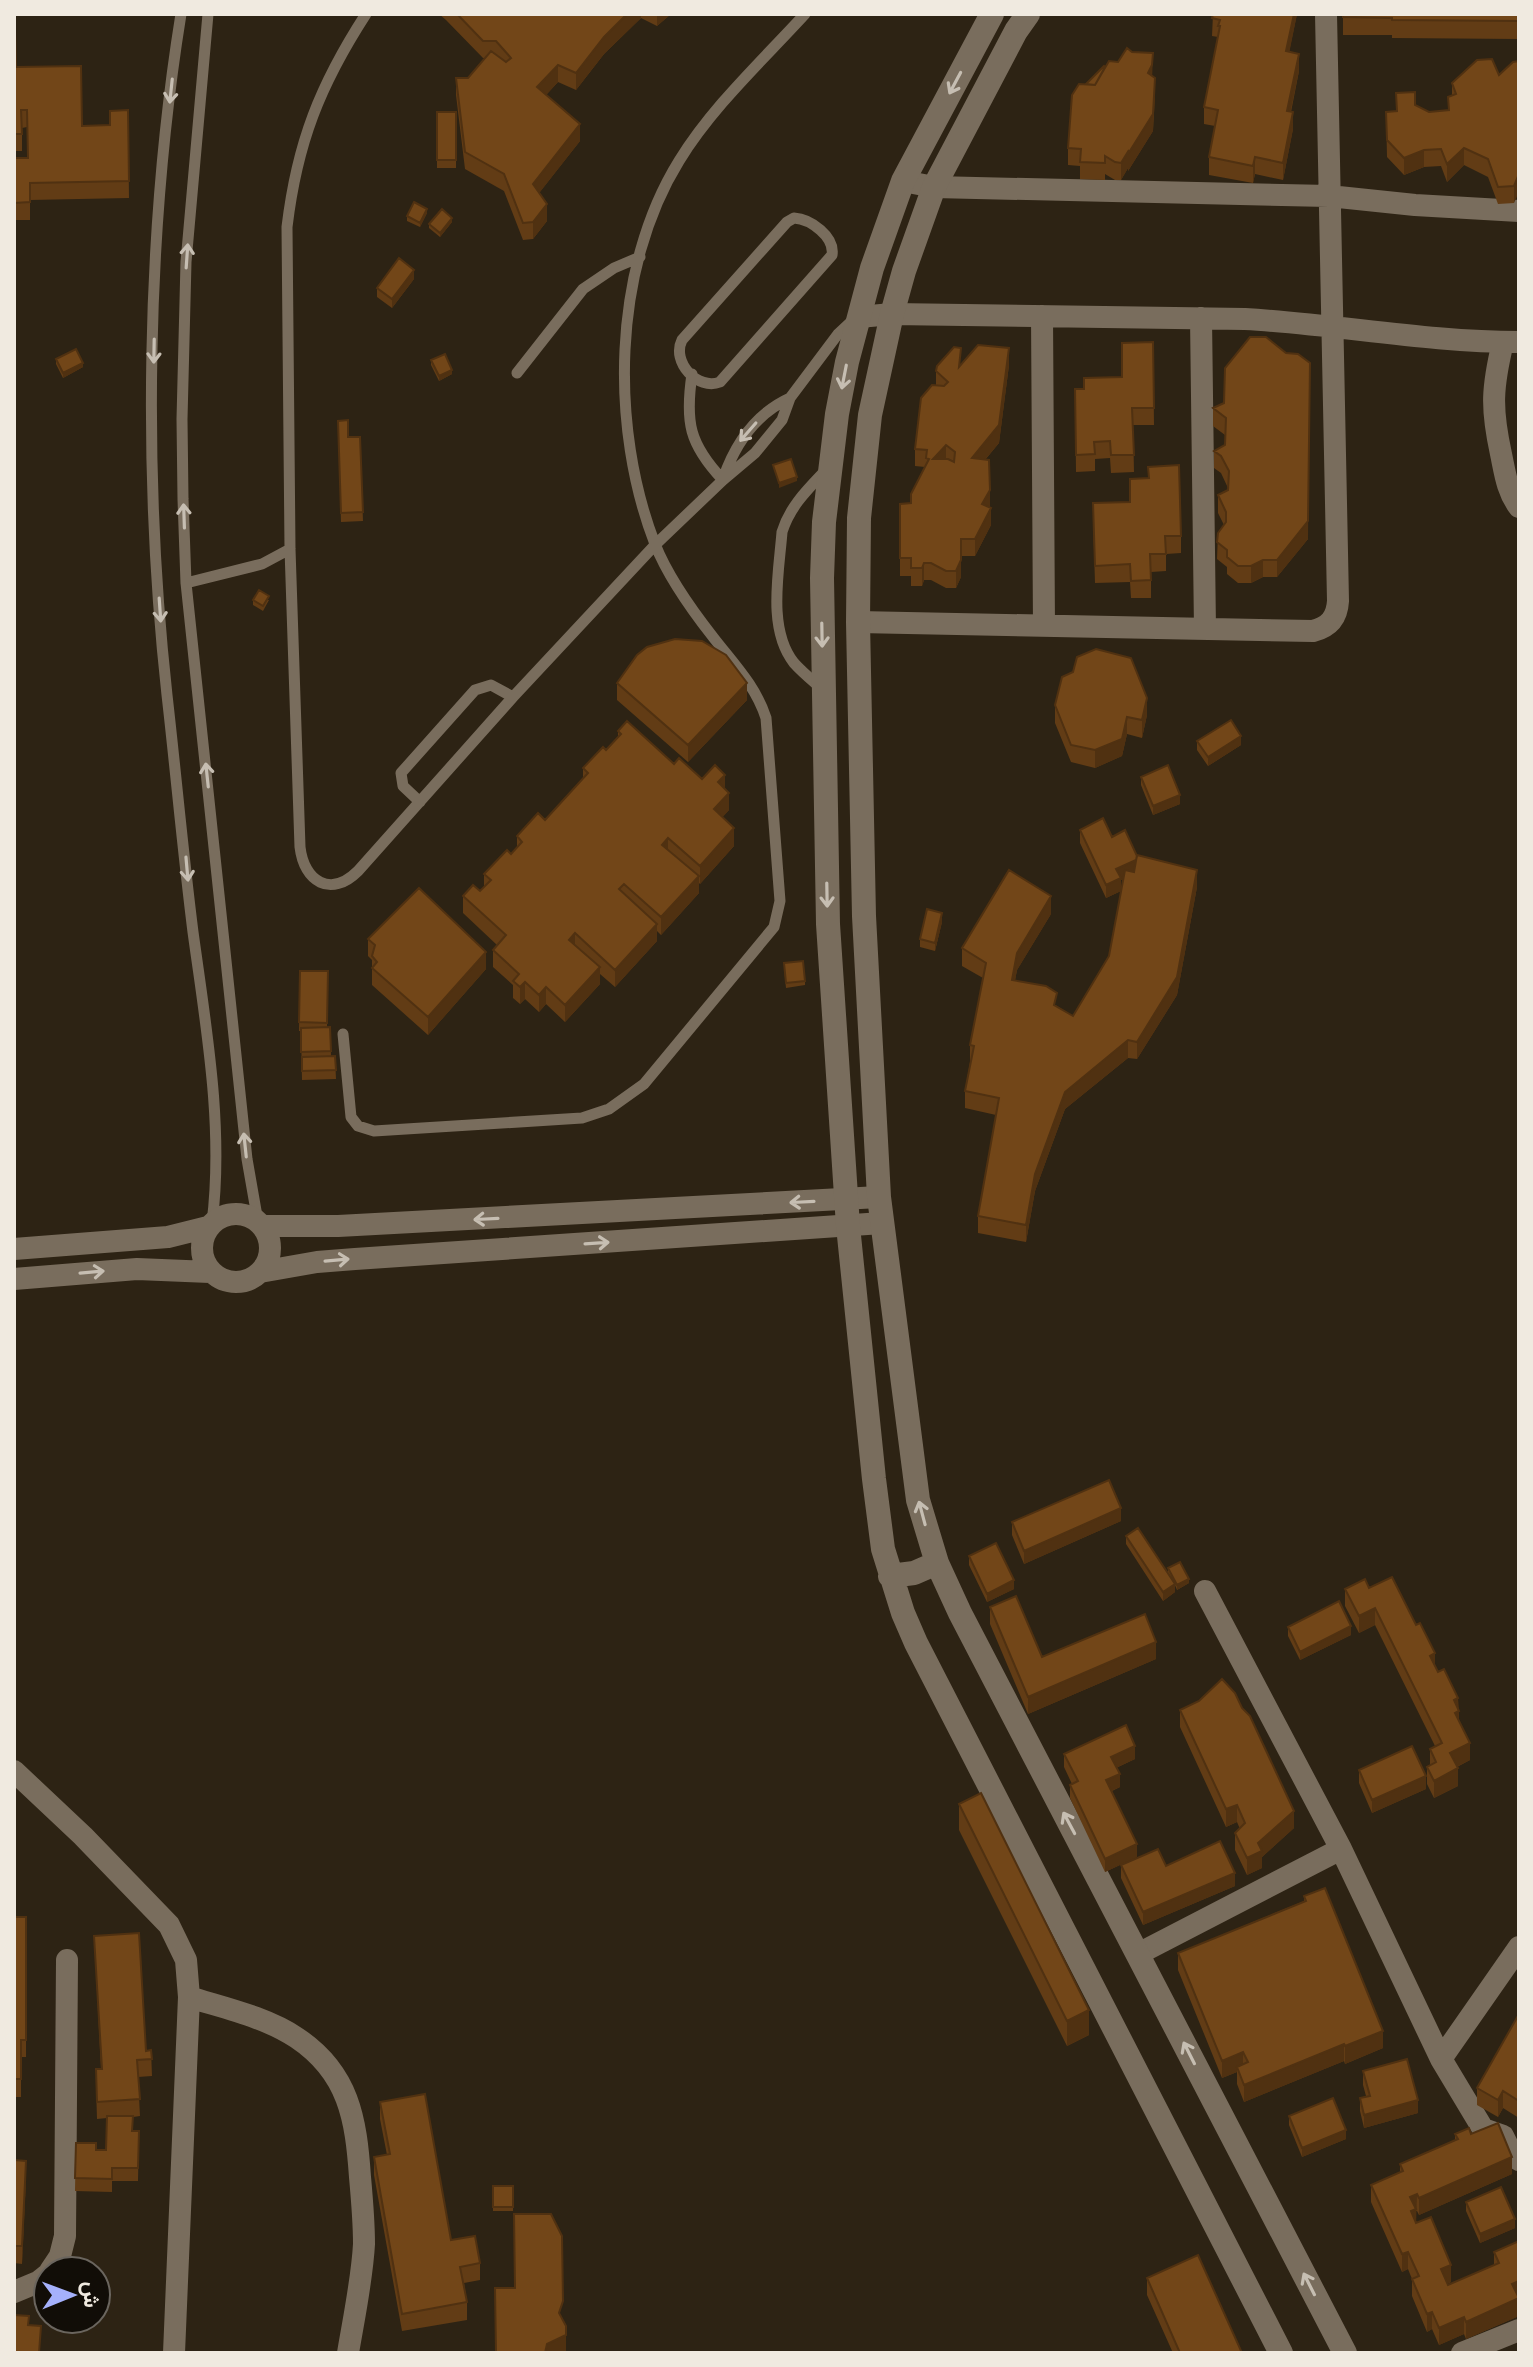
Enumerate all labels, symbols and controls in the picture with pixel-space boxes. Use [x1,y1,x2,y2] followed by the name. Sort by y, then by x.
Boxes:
[947,70,963,94] one-way arrow
[163,77,178,104] one-way arrow
[180,243,195,270] one-way arrow
[146,337,162,364] one-way arrow
[836,363,851,389] one-way arrow
[739,421,757,441] one-way arrow
[176,503,191,530] one-way arrow
[153,596,168,623] one-way arrow
[814,621,829,648] one-way arrow
[199,762,214,789] one-way arrow
[180,855,195,882] one-way arrow
[820,881,835,908] one-way arrow
[238,1132,253,1159] one-way arrow
[789,1195,816,1210] one-way arrow
[473,1211,500,1226] one-way arrow
[583,1235,610,1250] one-way arrow
[323,1252,350,1267] one-way arrow
[78,1264,105,1279] one-way arrow
[913,1500,928,1526] one-way arrow
[1060,1811,1076,1835] one-way arrow
[1181,2042,1197,2065] one-way arrow
[32,2255,112,2335] north arrow
[1301,2272,1316,2296] one-way arrow
[78,2281,105,2308] text: ش

